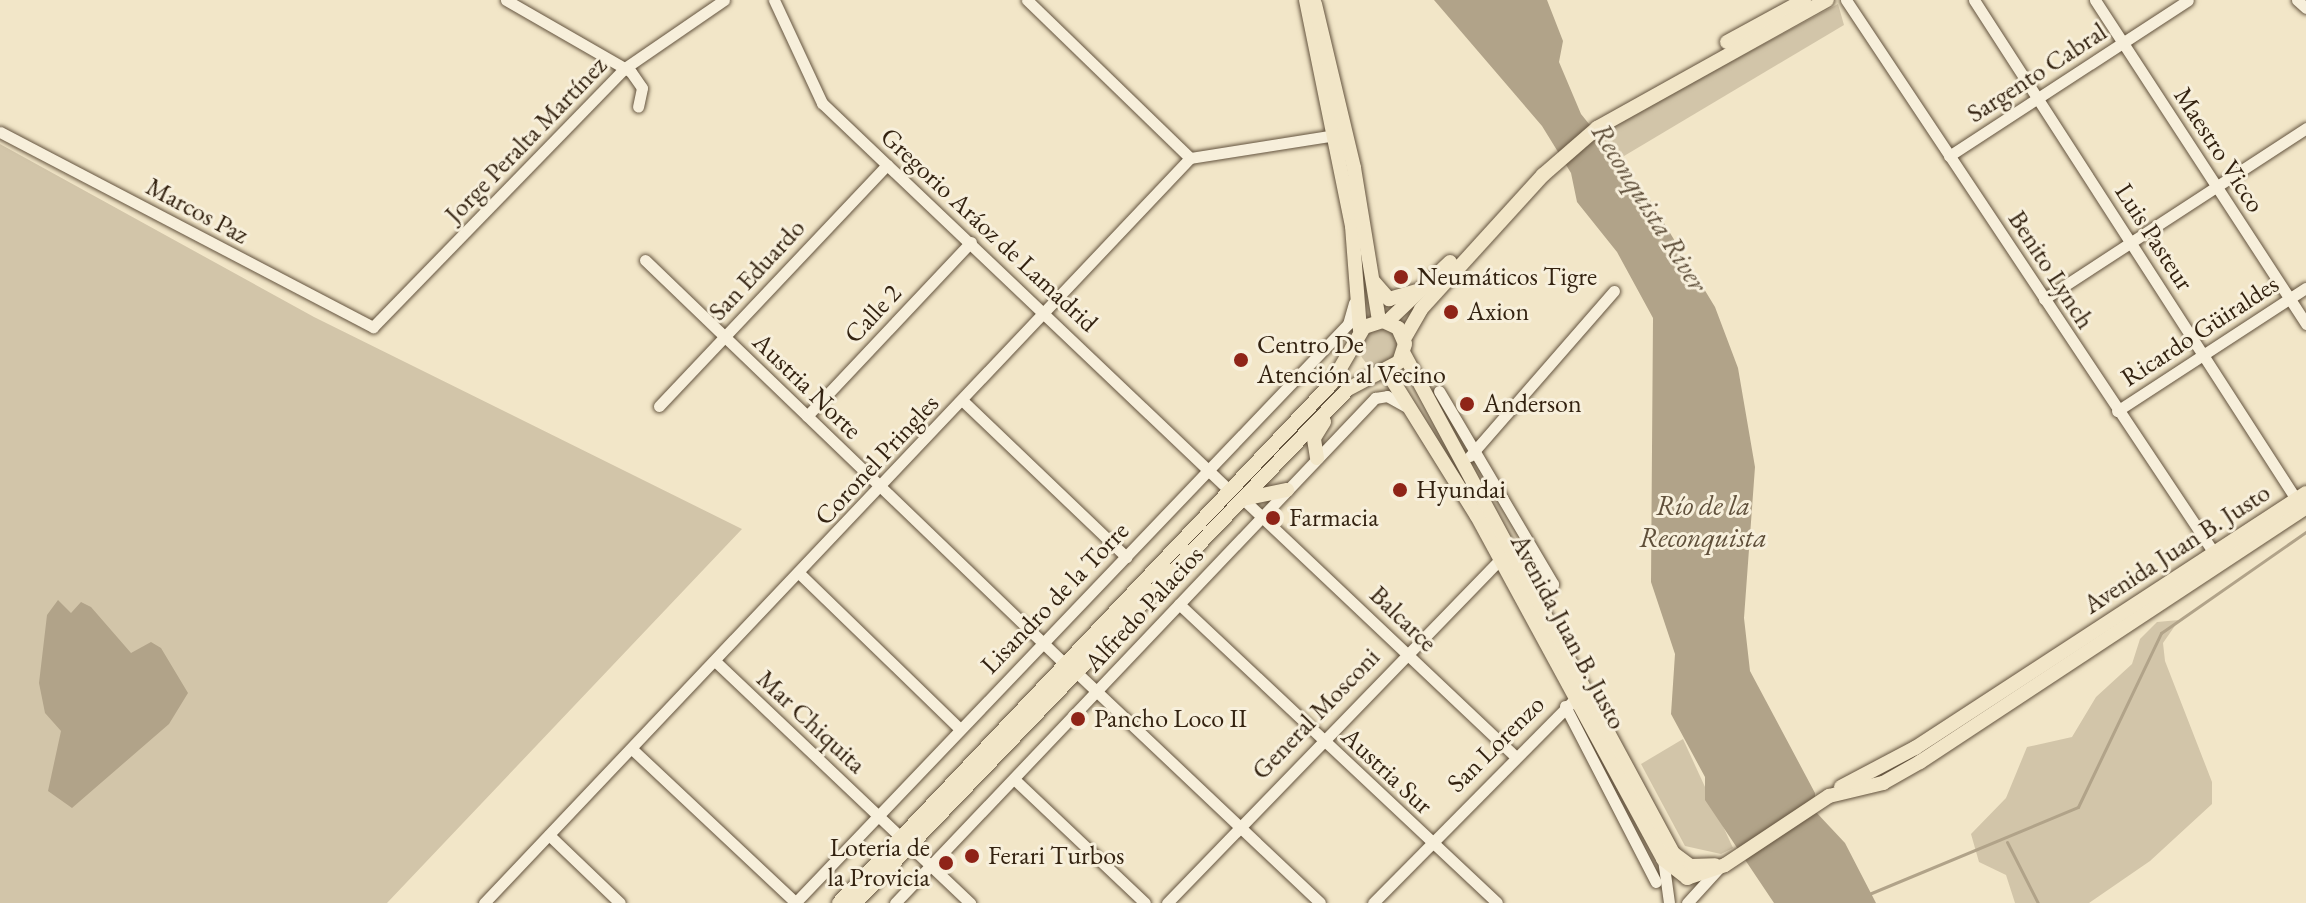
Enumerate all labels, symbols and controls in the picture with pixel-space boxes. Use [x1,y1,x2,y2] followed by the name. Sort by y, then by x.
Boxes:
[1961,16,2113,130] street label: Sargento Cabral
[439,50,613,230] street label: Jorge Peralta Martínez
[2167,82,2271,218] street label: Maestro Vicco
[1585,116,1715,298] water label: Reconquista River
[874,121,1104,339] street label: Gregorio Aráoz de Lamadrid
[141,171,253,251] street label: Marcos Paz
[2108,178,2200,296] street label: Luis Pasteur
[2001,205,2101,335] street label: Benito Lynch
[702,213,812,327] street label: San Eduardo
[1417,261,1597,293] place label: Neumáticos Tigre
[1392,268,1410,286] marker: Neumáticos Tigre
[2115,269,2285,393] street label: Ricardo Güiraldes
[838,278,908,350] street label: Calle 2
[1467,296,1529,328] place label: Axion
[1442,303,1460,321] marker: Axion
[746,326,868,446] street label: Austria Norte
[1257,329,1446,390] place label: Centro De Atención al Vecino
[1232,351,1250,369] marker: Centro De Atención al Vecino
[809,388,945,532] street label: Coronel Pringles
[1483,388,1582,420] place label: Anderson
[1458,395,1476,413] marker: Anderson
[1416,474,1506,506] place label: Hyundai
[2078,477,2276,621] street label: Avenida Juan B. Justo
[1391,481,1409,499] marker: Hyundai
[1639,488,1767,554] water label: Río de la Reconquista
[1289,502,1379,534] place label: Farmacia
[1264,509,1282,527] marker: Farmacia
[975,515,1135,681] street label: Lisandro de la Torre
[1503,529,1633,735] street label: Avenida Juan B. Justo
[1078,540,1210,678] street label: Alfredo Palacios
[1363,580,1443,658] street label: Balcarce
[1246,642,1386,786] street label: General Mosconi
[750,664,872,780] street label: Mar Chiquita
[1441,689,1551,799] street label: San Lorenzo
[1094,703,1247,735] place label: Pancho Loco II
[1069,710,1087,728] marker: Pancho Loco II
[1335,721,1439,821] street label: Austria Sur
[828,832,930,894] place label: Loteria de la Provicia
[988,840,1124,872] place label: Ferari Turbos
[963,847,981,865] marker: Ferari Turbos
[937,854,955,872] marker: Loteria de la Provicia

